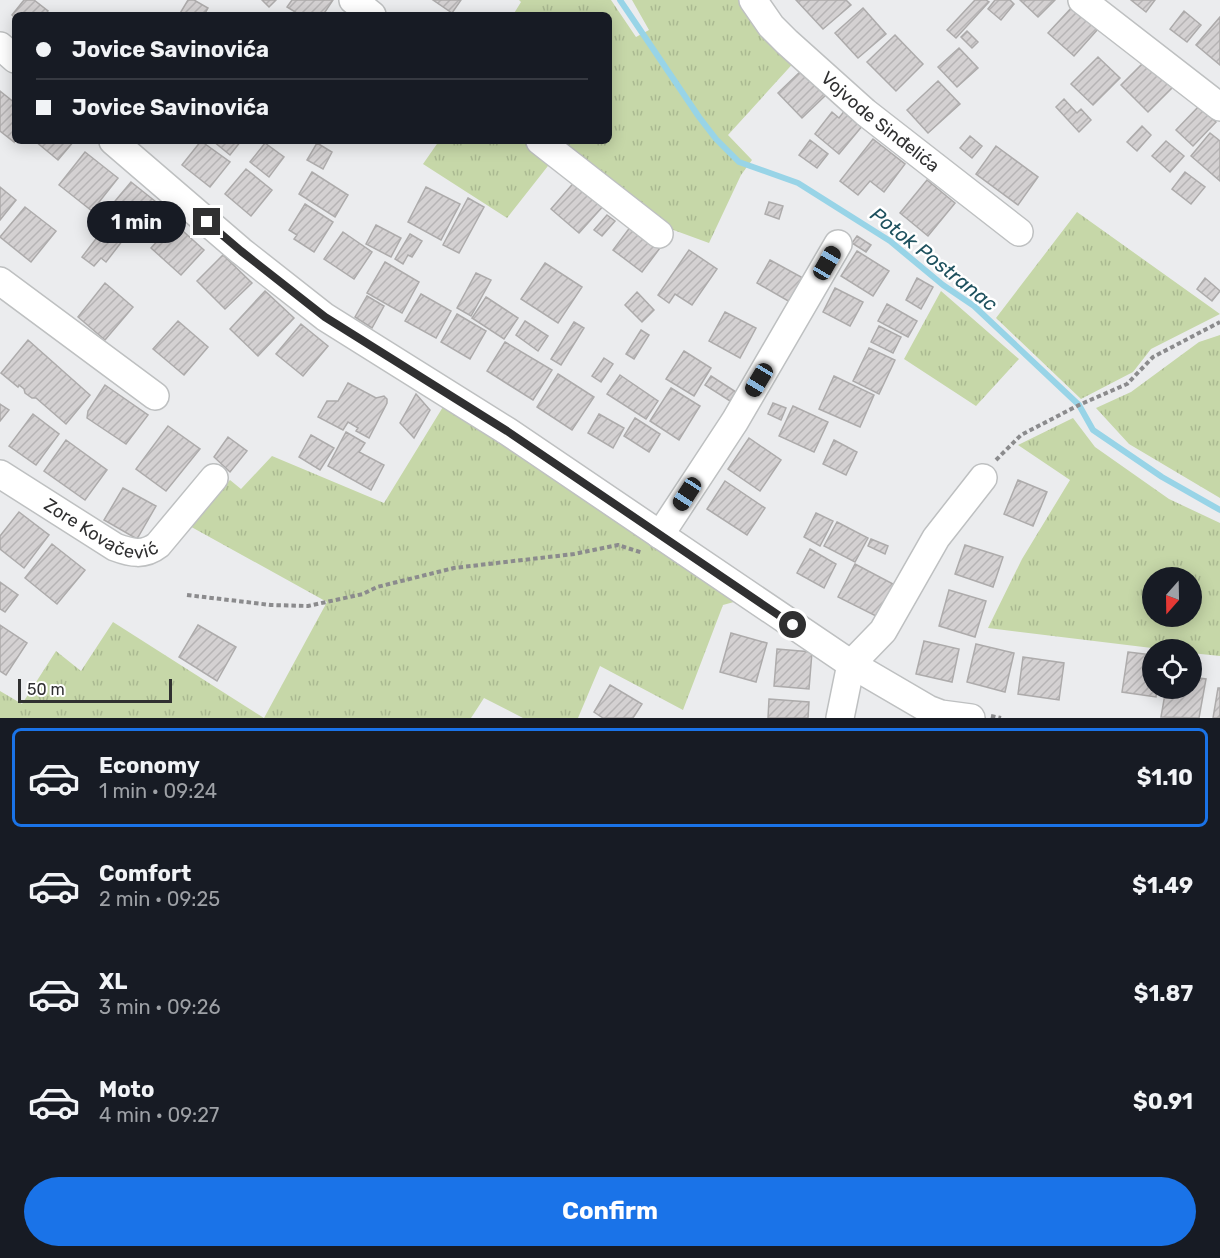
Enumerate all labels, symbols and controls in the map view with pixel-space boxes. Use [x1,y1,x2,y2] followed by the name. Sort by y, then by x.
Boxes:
[72,36,269,63] text: Jovice Savinovića
[816,67,944,177] street label: Vojvode Sinđelića
[72,94,269,121] text: Jovice Savinovića
[87,201,186,243] callout: 1 min
[866,202,1002,316] water label: Potok Postranac
[193,208,220,235] route end
[111,210,162,234] text: 1 min
[810,243,844,283] car
[742,360,776,400] car
[670,474,704,514] car
[40,494,162,563] street label: Zore Kovačević
[1142,567,1202,627] north arrow
[1142,567,1202,699] map controls
[779,611,806,638] route start
[1142,639,1202,699] button: locate
[18,676,172,704] scale bar
[27,680,65,699] text: 50 m
[27,751,81,805] icon: car
[99,752,200,779] text: Economy
[1137,764,1193,791] text: $1.10
[99,779,217,803] text: 1 min · 09:24
[27,859,81,913] icon: car
[99,860,191,887] text: Comfort
[1132,872,1193,899] text: $1.49
[99,887,220,911] text: 2 min · 09:25
[27,967,81,1021] icon: car
[99,968,127,995] text: XL
[1134,980,1193,1007] text: $1.87
[99,995,221,1019] text: 3 min · 09:26
[27,1075,81,1129] icon: car
[99,1076,154,1103] text: Moto
[1133,1088,1193,1115] text: $0.91
[99,1103,219,1127] text: 4 min · 09:27
[24,1177,1196,1246] button: Confirm

